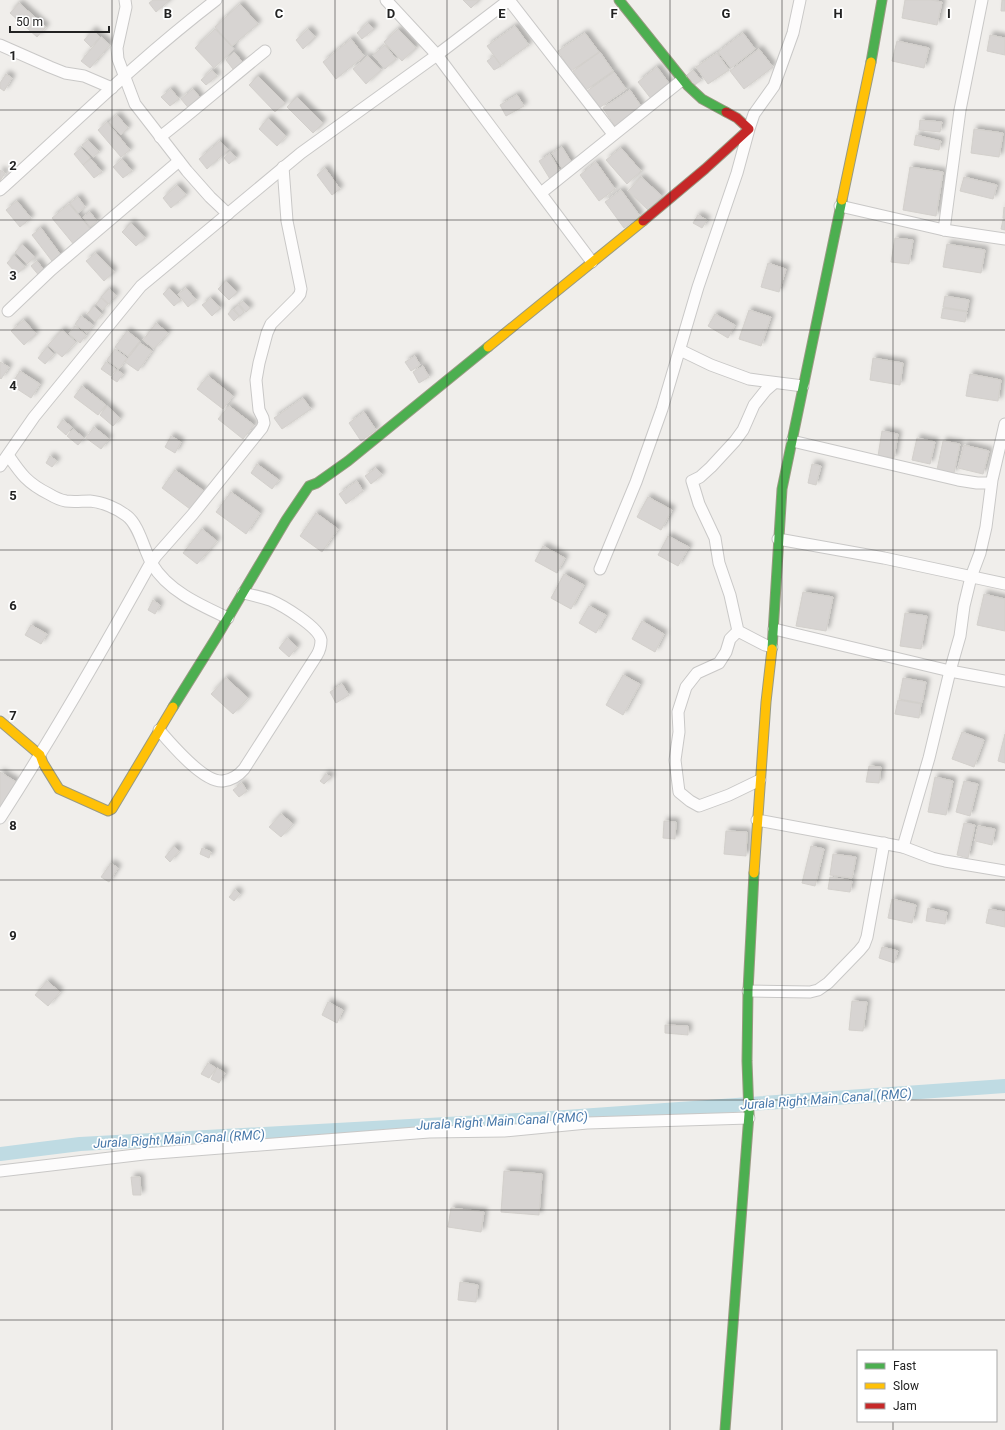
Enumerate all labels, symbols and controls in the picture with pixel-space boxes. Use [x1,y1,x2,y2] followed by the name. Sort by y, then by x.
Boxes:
[164,6,172,21] text: B
[275,6,284,21] text: C
[387,6,395,21] text: D
[498,6,506,21] text: E
[610,6,618,21] text: F
[722,6,731,21] text: G
[833,6,843,21] text: H
[947,6,951,21] text: I
[10,8,109,34] scale bar
[16,15,43,29] text: 50 m
[9,48,17,63] text: 1
[9,158,17,173] text: 2
[9,268,17,283] text: 3
[9,378,17,393] text: 4
[9,488,17,503] text: 5
[9,598,17,613] text: 6
[9,708,17,723] text: 7
[9,818,17,833] text: 8
[9,928,17,943] text: 9
[740,1086,912,1112] water label: Jurala Right Main Canal (RMC)
[416,1109,588,1133] water label: Jurala Right Main Canal (RMC)
[93,1127,265,1151] water label: Jurala Right Main Canal (RMC)
[857,1350,997,1422] legend
[893,1359,916,1373] text: Fast
[893,1379,919,1393] text: Slow
[893,1399,917,1413] text: Jam

